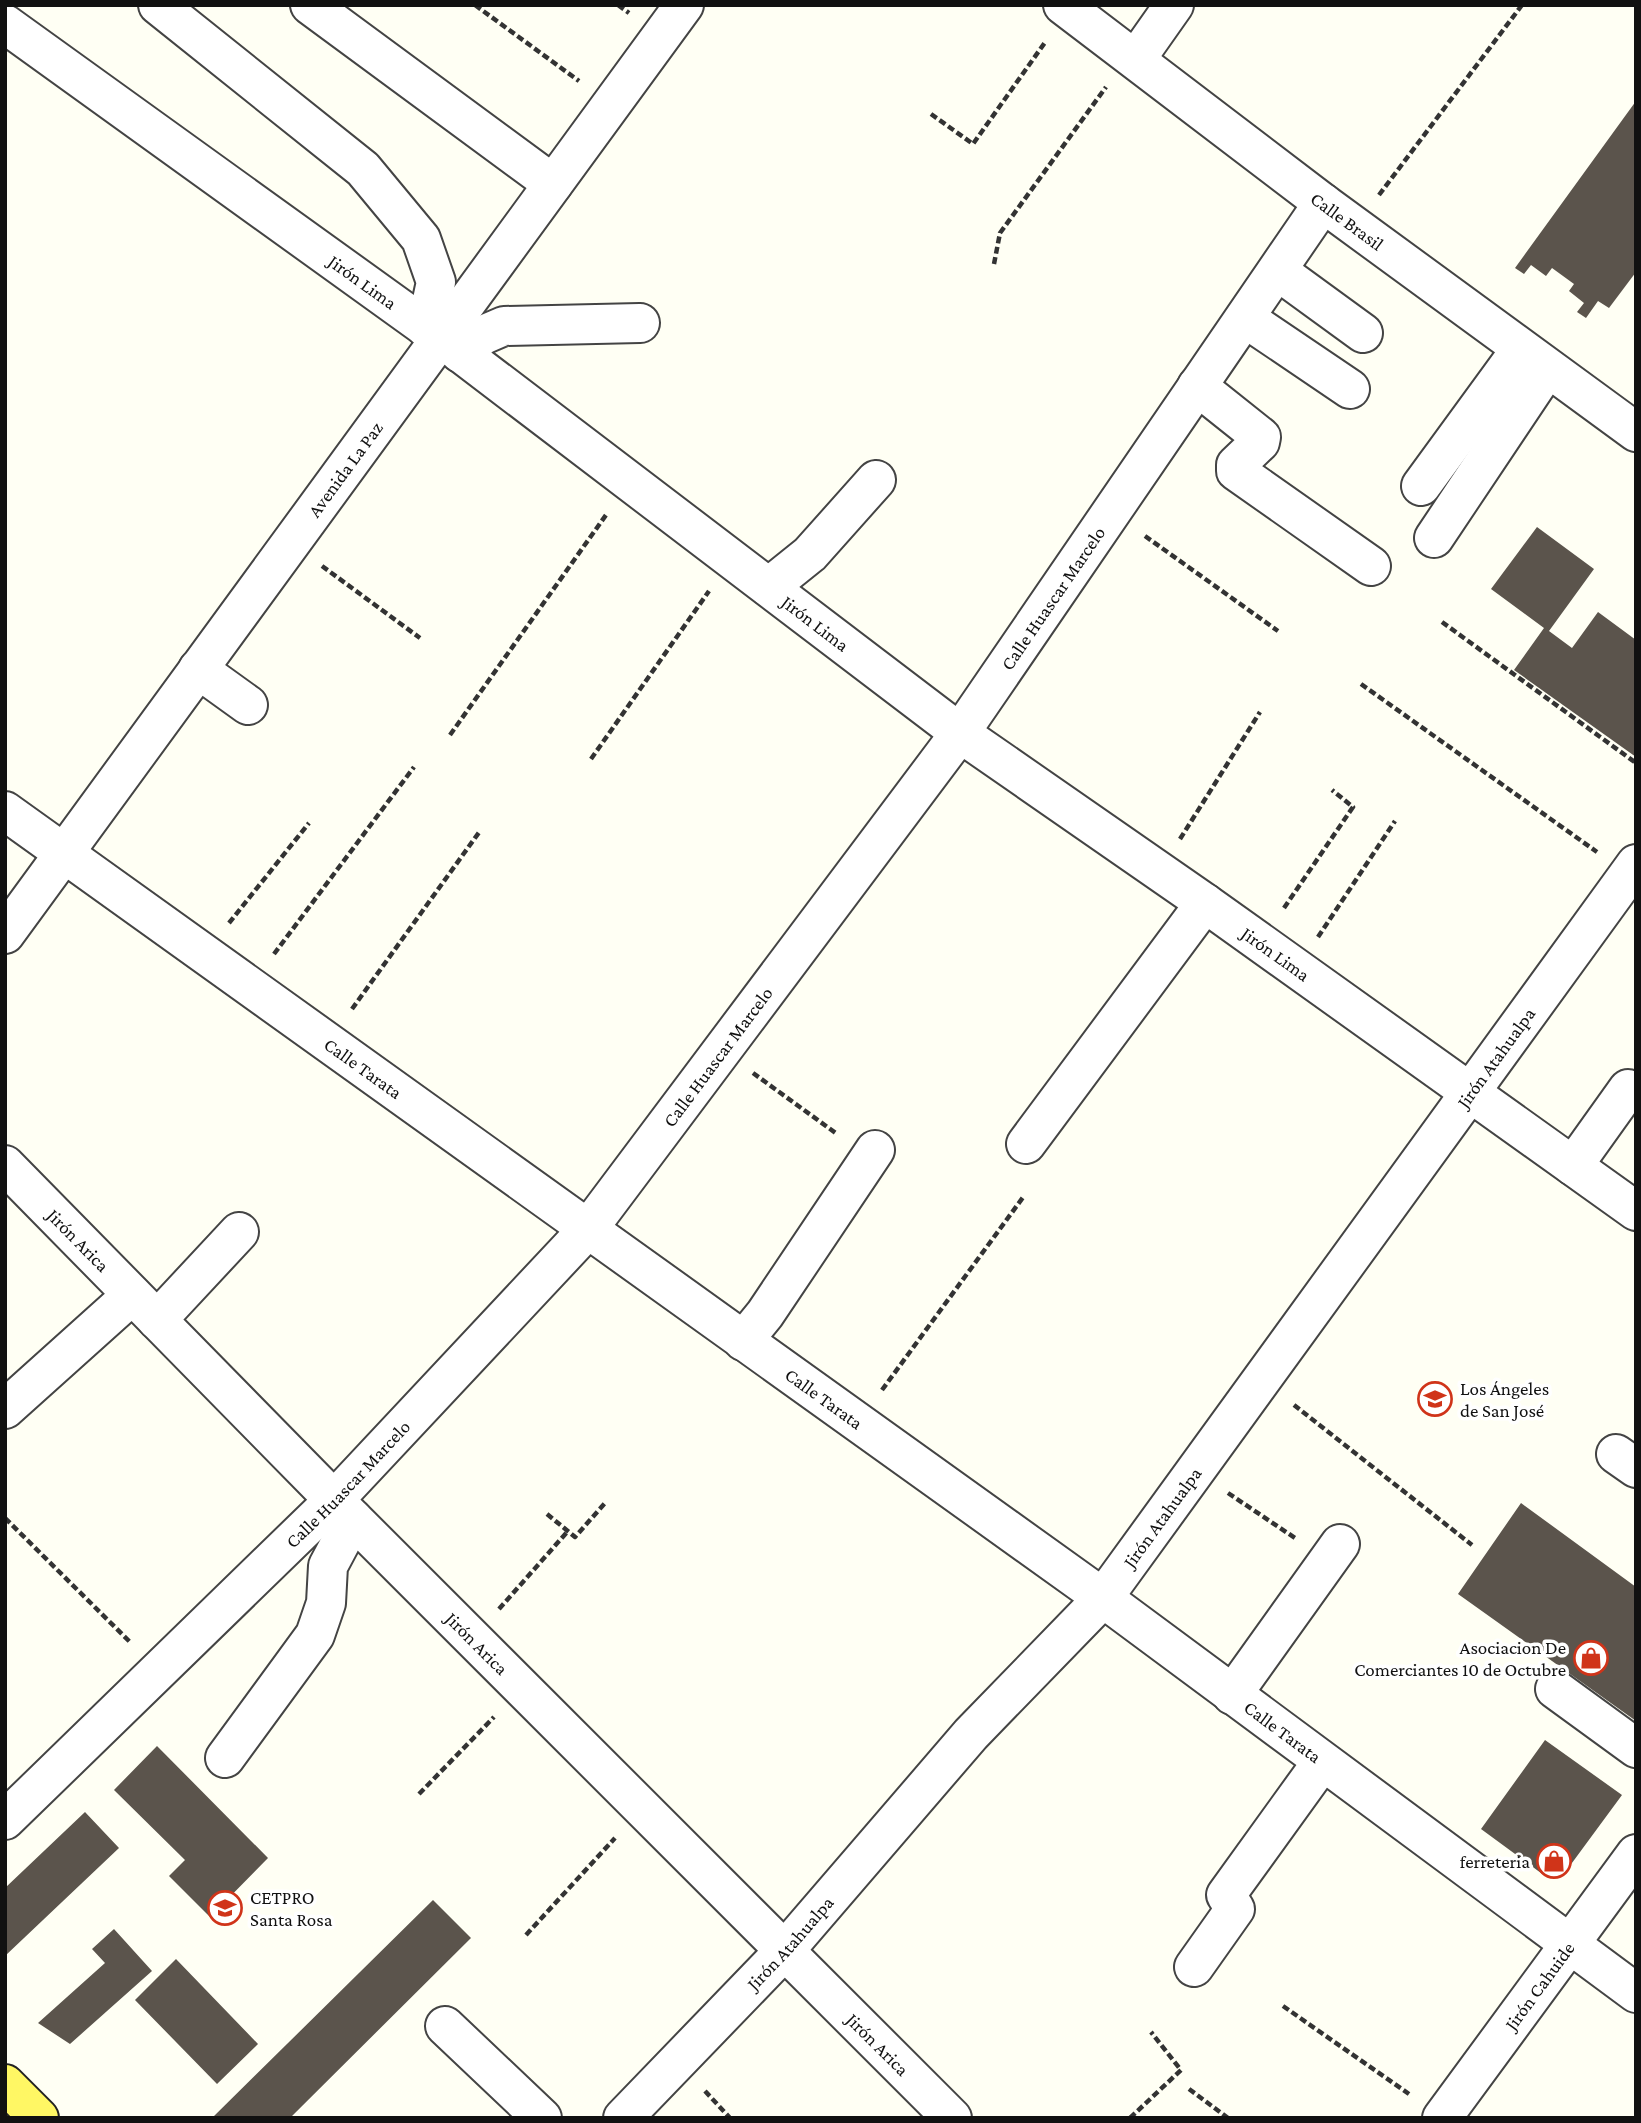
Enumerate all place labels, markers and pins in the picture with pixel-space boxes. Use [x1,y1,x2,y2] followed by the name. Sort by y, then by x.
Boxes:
[1460,1378,1549,1421] place label: Los Ángeles de San José
[1416,1380,1454,1418] school or university icon: Los Ángeles de San José
[1354,1637,1566,1680] place label: Asociacion De Comerciantes 10 de Octubre
[1572,1639,1610,1677] shop icon: Asociacion De Comerciantes 10 de Octubre
[1535,1842,1573,1880] shop icon: ferreteria
[1460,1851,1530,1872] place label: ferreteria
[250,1887,333,1930] place label: CETPRO Santa Rosa
[206,1889,244,1927] school or university icon: CETPRO Santa Rosa

